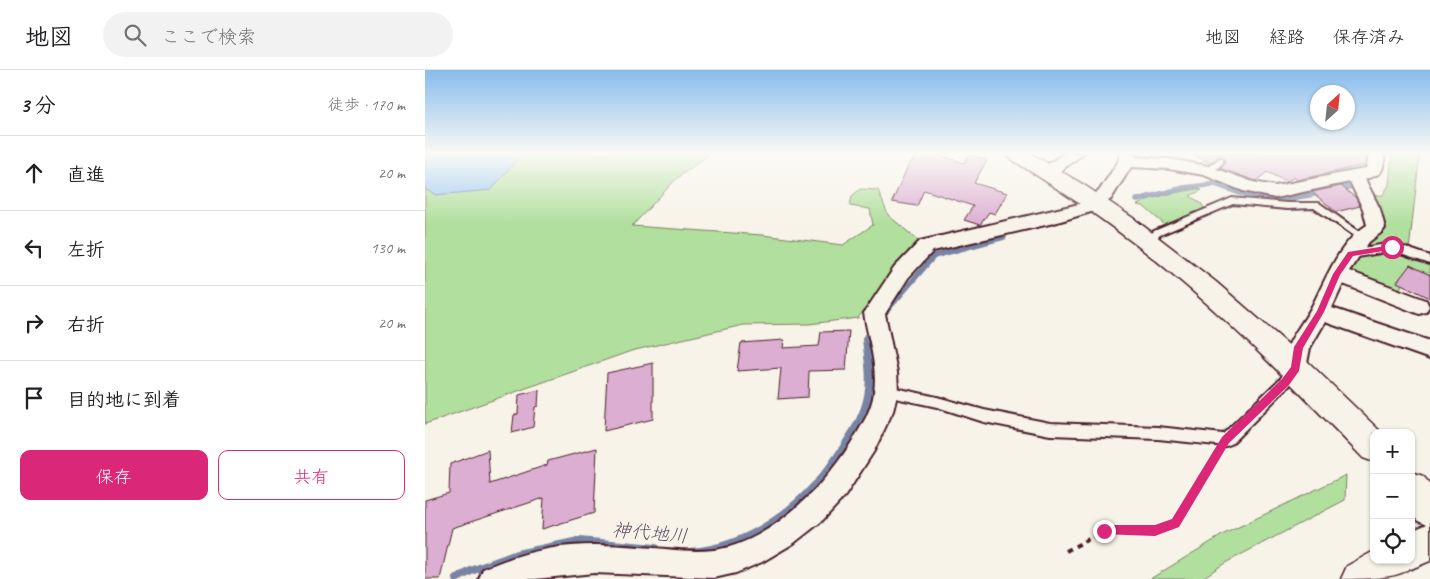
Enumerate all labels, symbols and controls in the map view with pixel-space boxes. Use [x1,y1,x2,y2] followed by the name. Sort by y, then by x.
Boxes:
[103,12,453,57] search box
[121,21,149,49] icon: search
[25,22,73,52] text: 地図
[161,25,256,49] text: ここで検索
[1205,26,1241,48] text: 地図
[1269,26,1305,48] text: 経路
[1333,26,1405,48] text: 保存済み
[1310,85,1355,130] north arrow
[20,92,56,118] text: 3 分
[328,95,405,115] text: 徒歩 · 170 m
[20,159,48,187] icon: ahead
[67,163,105,187] text: 直進
[378,163,405,183] text: 20 m
[20,234,48,262] icon: left
[1381,236,1404,259] route start
[67,238,105,262] text: 左折
[371,238,405,258] text: 130 m
[20,309,48,337] icon: right
[67,313,105,337] text: 右折
[378,313,405,333] text: 20 m
[20,384,48,412] icon: arrive
[67,388,181,412] text: 目的地に到着
[1370,429,1415,564] map controls
[1370,429,1415,474] button: +
[20,450,208,500] button: 保存
[218,450,405,500] button: 共有
[1370,474,1415,519] button: −
[611,518,689,548] water label: 神代地川
[1370,519,1415,564] button: locate
[1093,520,1116,543] route end

